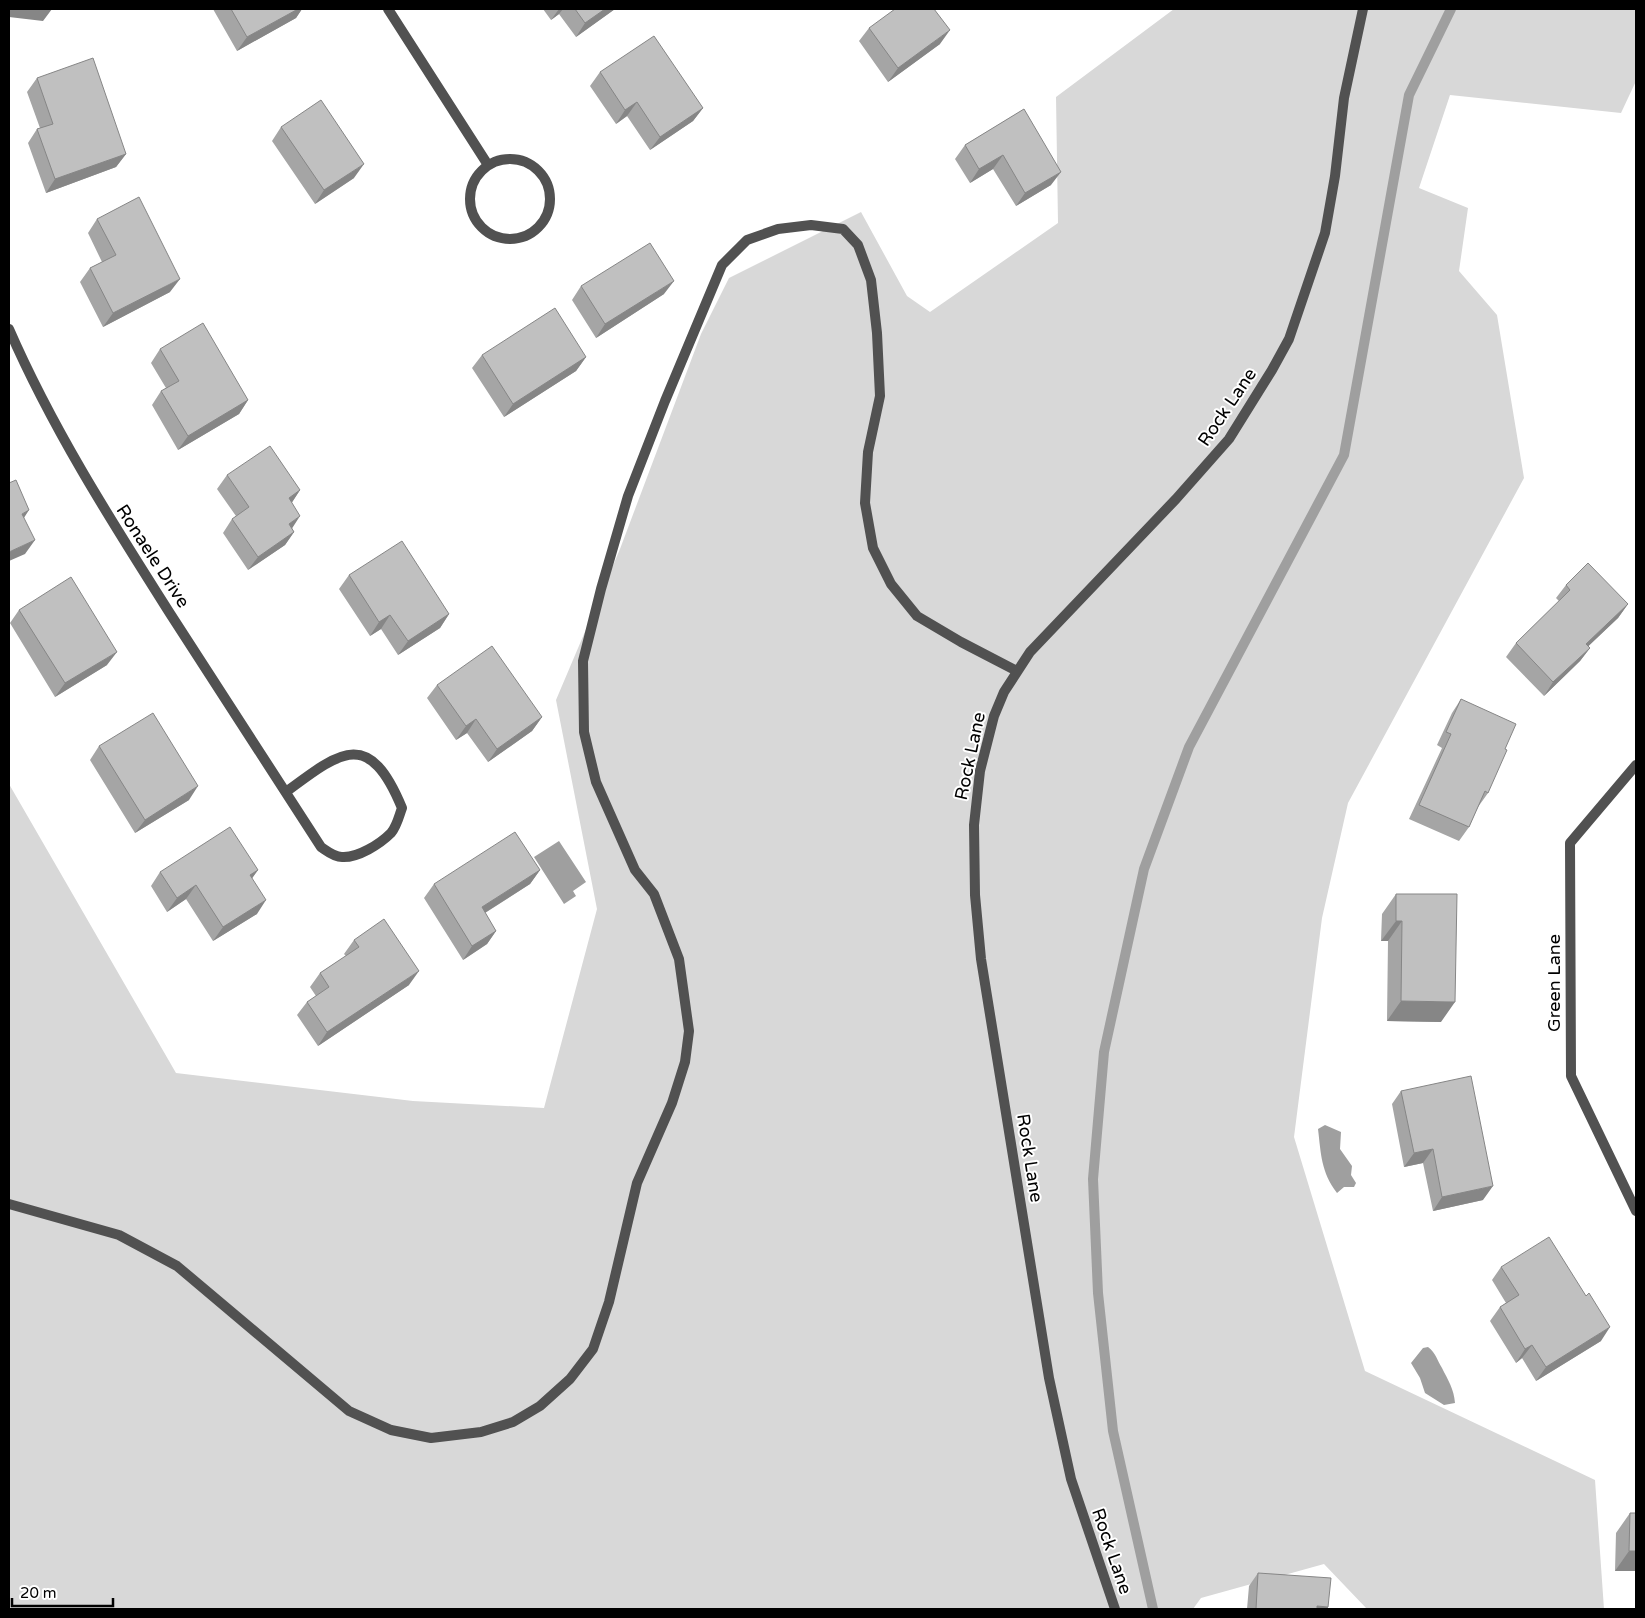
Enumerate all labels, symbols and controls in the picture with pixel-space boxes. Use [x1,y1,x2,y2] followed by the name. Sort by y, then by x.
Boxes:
[1193,364,1261,450] street label: Rock Lane
[111,500,195,612] street label: Ronaele Drive
[950,710,990,802] street label: Rock Lane
[1543,934,1565,1032] street label: Green Lane
[1012,1112,1048,1204] street label: Rock Lane
[1087,1505,1137,1597] street label: Rock Lane
[12,1576,114,1608] scale bar
[20,1584,57,1602] text: 20 m

